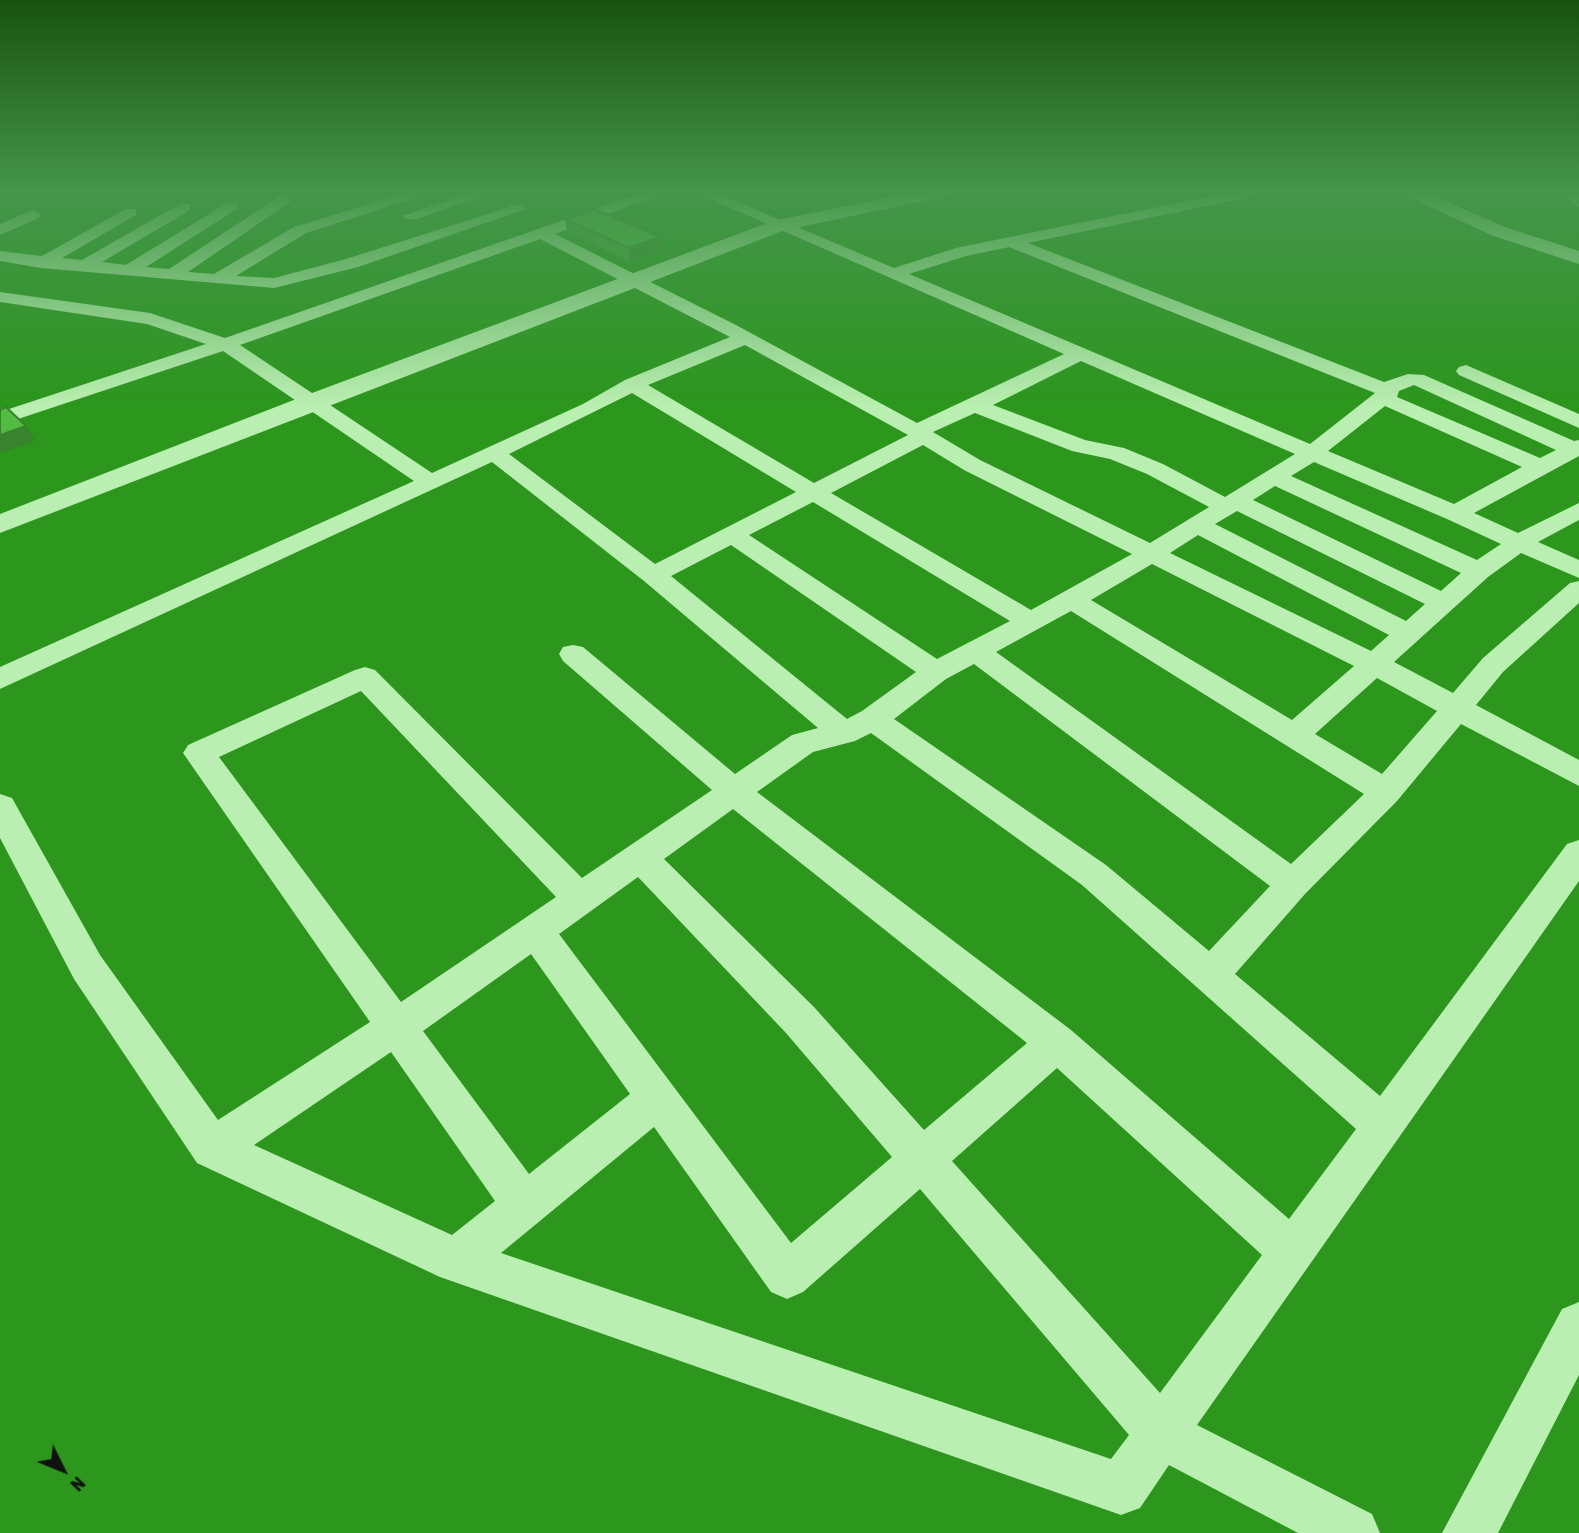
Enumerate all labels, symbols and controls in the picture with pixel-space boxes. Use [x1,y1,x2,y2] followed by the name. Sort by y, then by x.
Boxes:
[28,1435,98,1505] north arrow
[66,1473,90,1496] text: N

